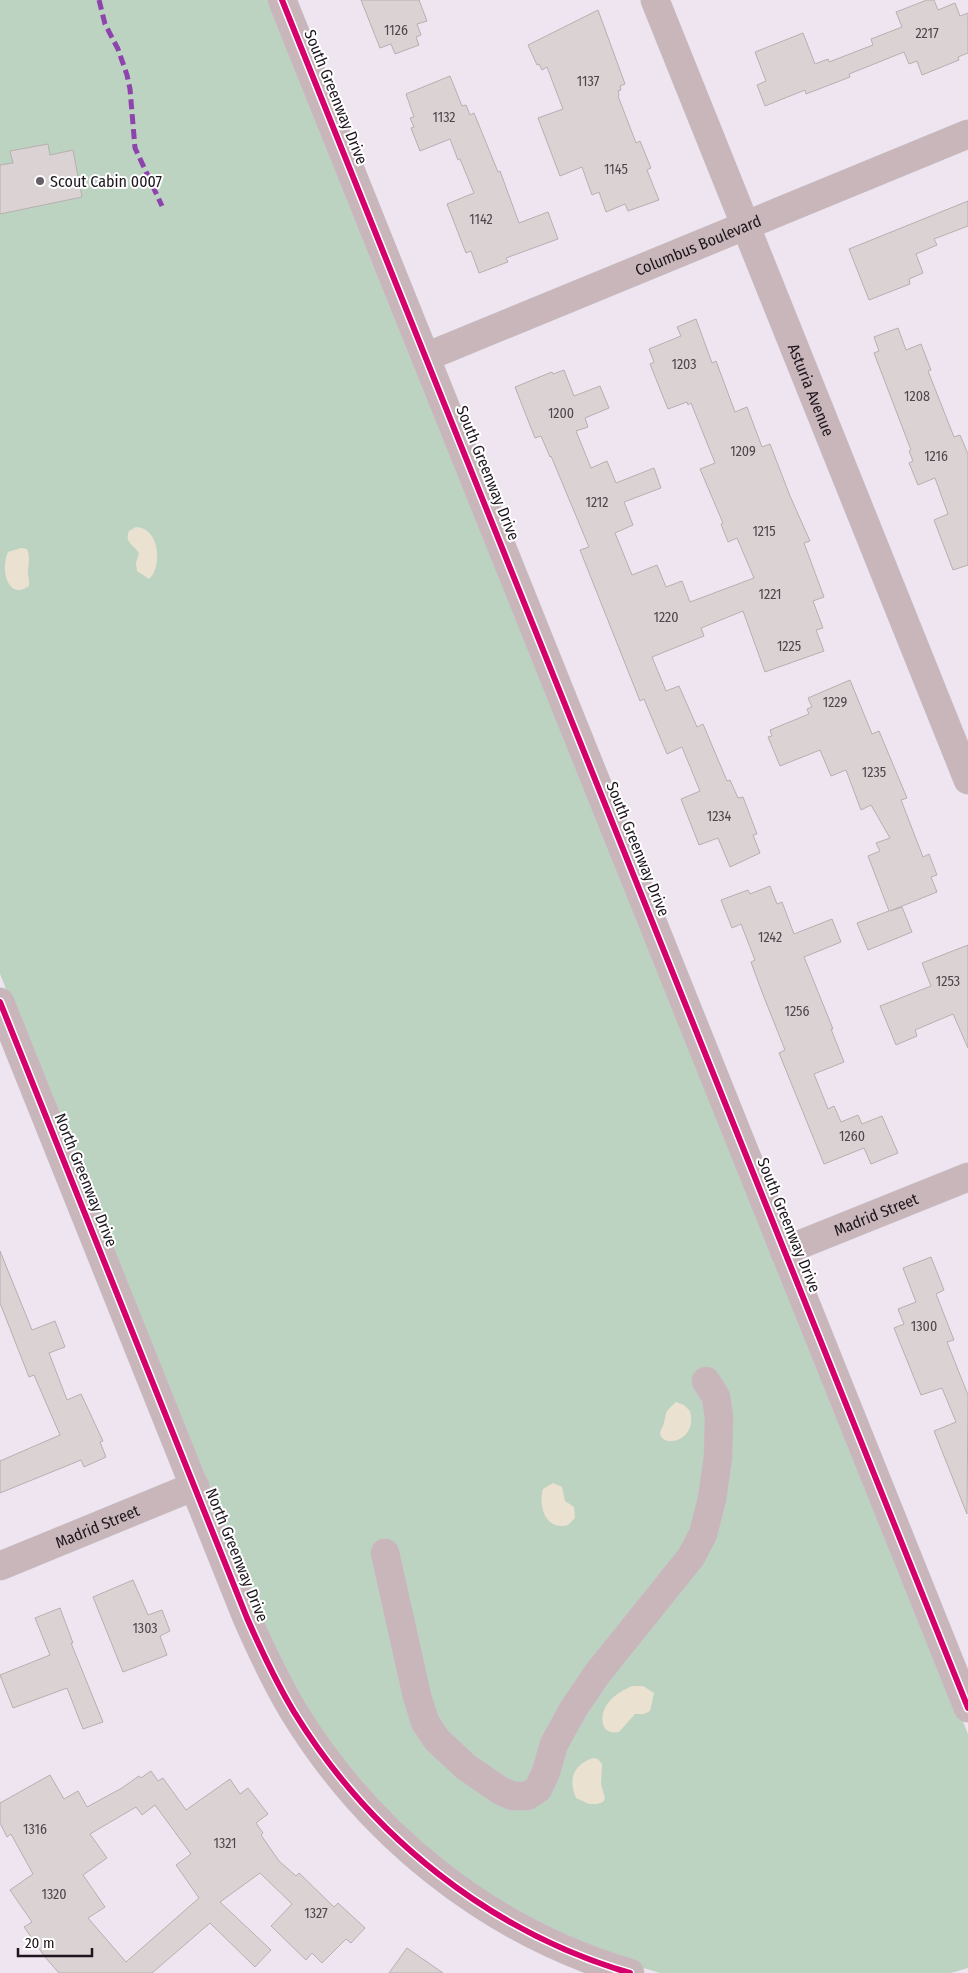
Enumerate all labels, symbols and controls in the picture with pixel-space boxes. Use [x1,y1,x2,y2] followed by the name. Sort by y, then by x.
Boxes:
[384,22,408,39] house number: 1126
[915,25,939,42] house number: 2217
[300,27,372,167] street label: South Greenway Drive
[577,73,600,90] house number: 1137
[432,109,456,126] house number: 1132
[604,161,628,178] house number: 1145
[50,172,163,191] place label: Scout Cabin 0007
[34,175,46,187] marker: Scout Cabin 0007
[469,211,493,228] house number: 1142
[632,211,764,280] street label: Columbus Boulevard
[784,341,839,439] street label: Asturia Avenue
[671,356,697,373] house number: 1203
[904,388,930,405] house number: 1208
[452,403,524,543] street label: South Greenway Drive
[548,405,574,422] house number: 1200
[730,443,756,460] house number: 1209
[924,448,948,465] house number: 1216
[586,494,608,511] house number: 1212
[752,523,776,540] house number: 1215
[759,586,781,603] house number: 1221
[653,609,679,626] house number: 1220
[777,638,801,655] house number: 1225
[823,694,847,711] house number: 1229
[862,764,886,781] house number: 1235
[602,779,674,919] street label: South Greenway Drive
[707,808,732,825] house number: 1234
[758,929,782,946] house number: 1242
[936,973,960,990] house number: 1253
[784,1003,810,1020] house number: 1256
[51,1110,121,1250] street label: North Greenway Drive
[839,1128,865,1145] house number: 1260
[753,1155,825,1295] street label: South Greenway Drive
[831,1188,921,1240] street label: Madrid Street
[911,1318,937,1335] house number: 1300
[202,1485,272,1625] street label: North Greenway Drive
[52,1500,143,1552] street label: Madrid Street
[132,1620,158,1637] house number: 1303
[23,1821,47,1838] house number: 1316
[214,1835,237,1852] house number: 1321
[41,1886,67,1903] house number: 1320
[304,1905,328,1922] house number: 1327
[18,1926,91,1958] scale bar
[25,1934,55,1952] text: 20 m

